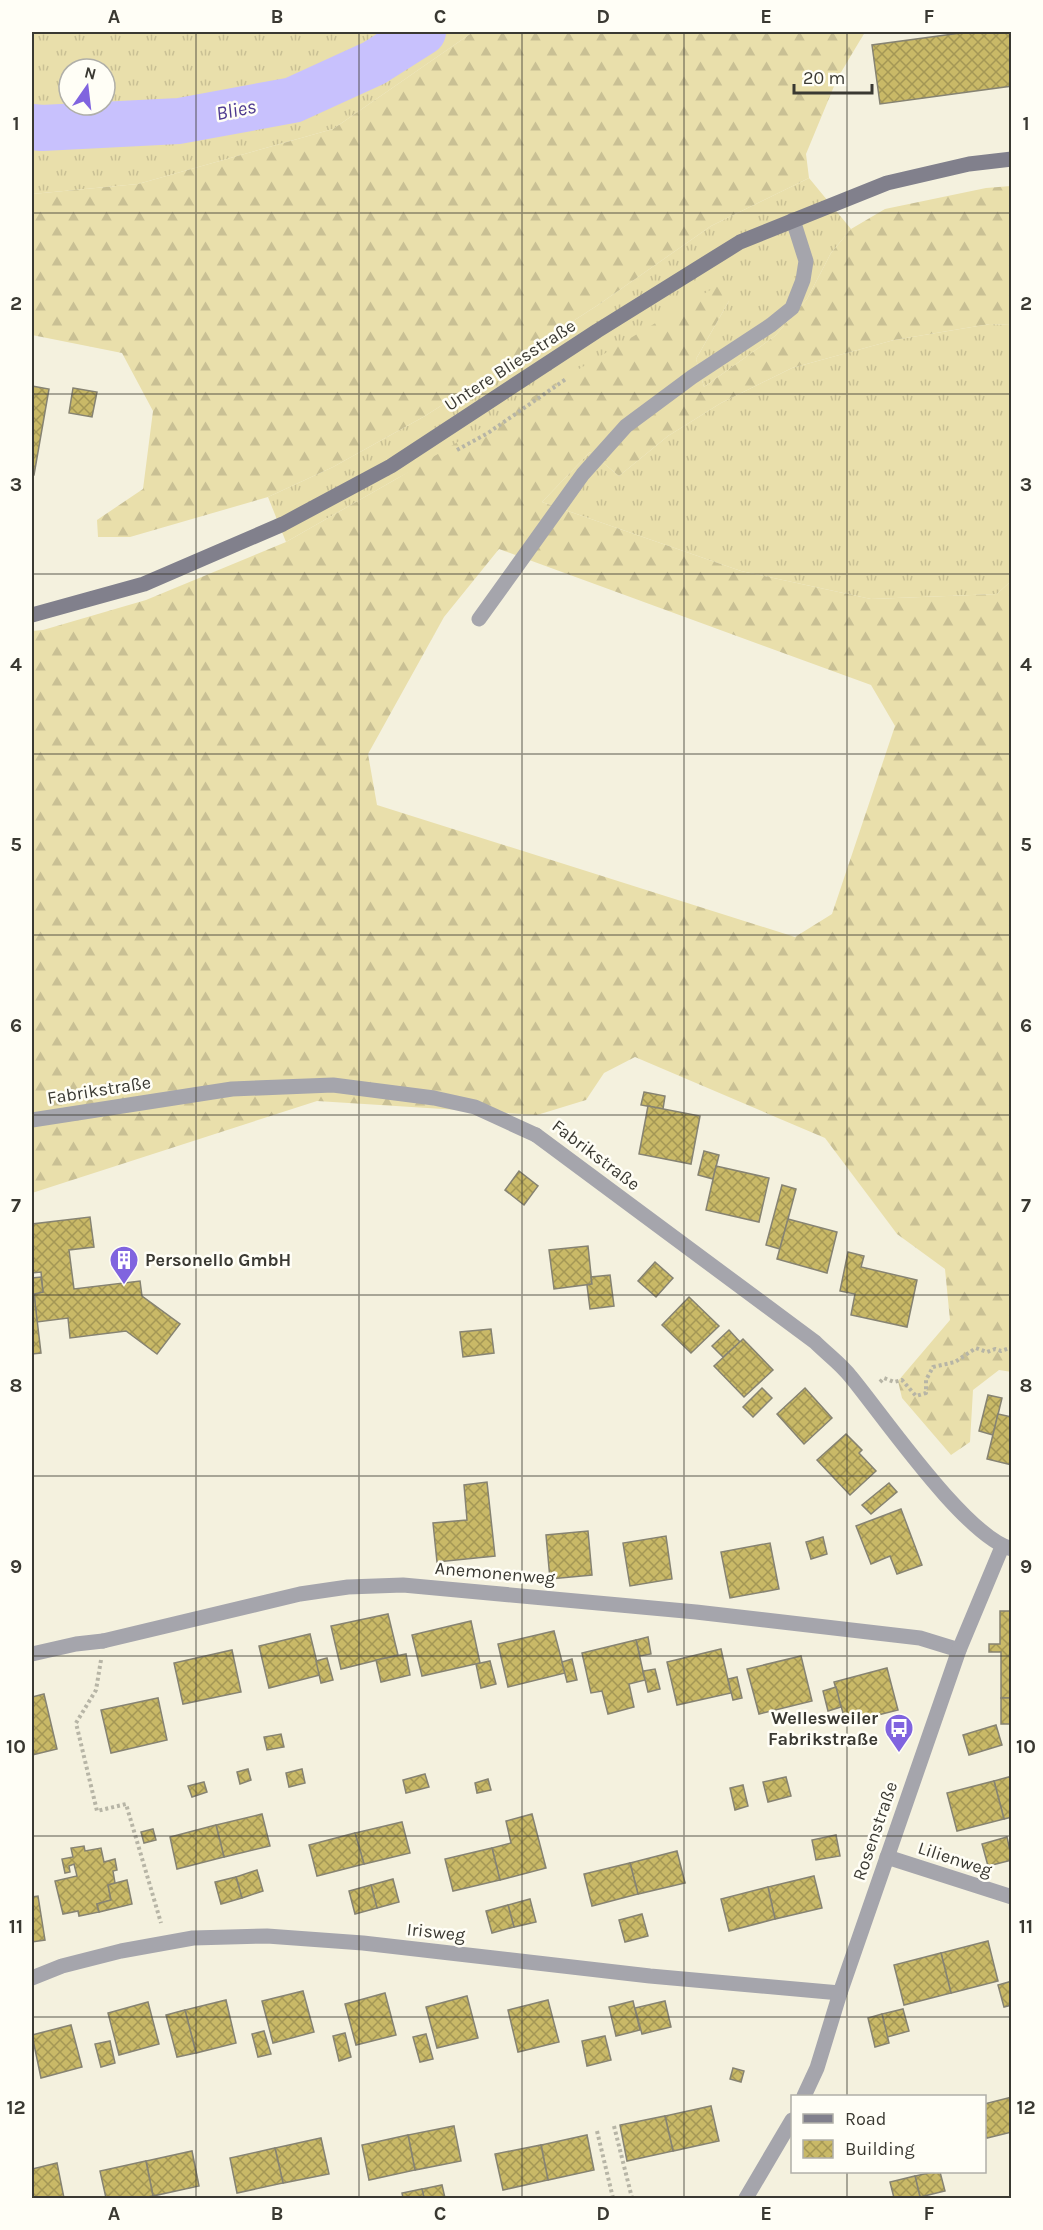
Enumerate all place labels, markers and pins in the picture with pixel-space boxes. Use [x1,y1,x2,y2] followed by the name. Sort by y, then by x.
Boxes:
[108,1244,140,1286] building icon: Personello GmbH
[145,1249,291,1271] place label: Personello GmbH
[768,1707,878,1750] place label: Wellesweiler Fabrikstraße
[883,1712,915,1754] bus stop icon: Wellesweiler Fabrikstraße

